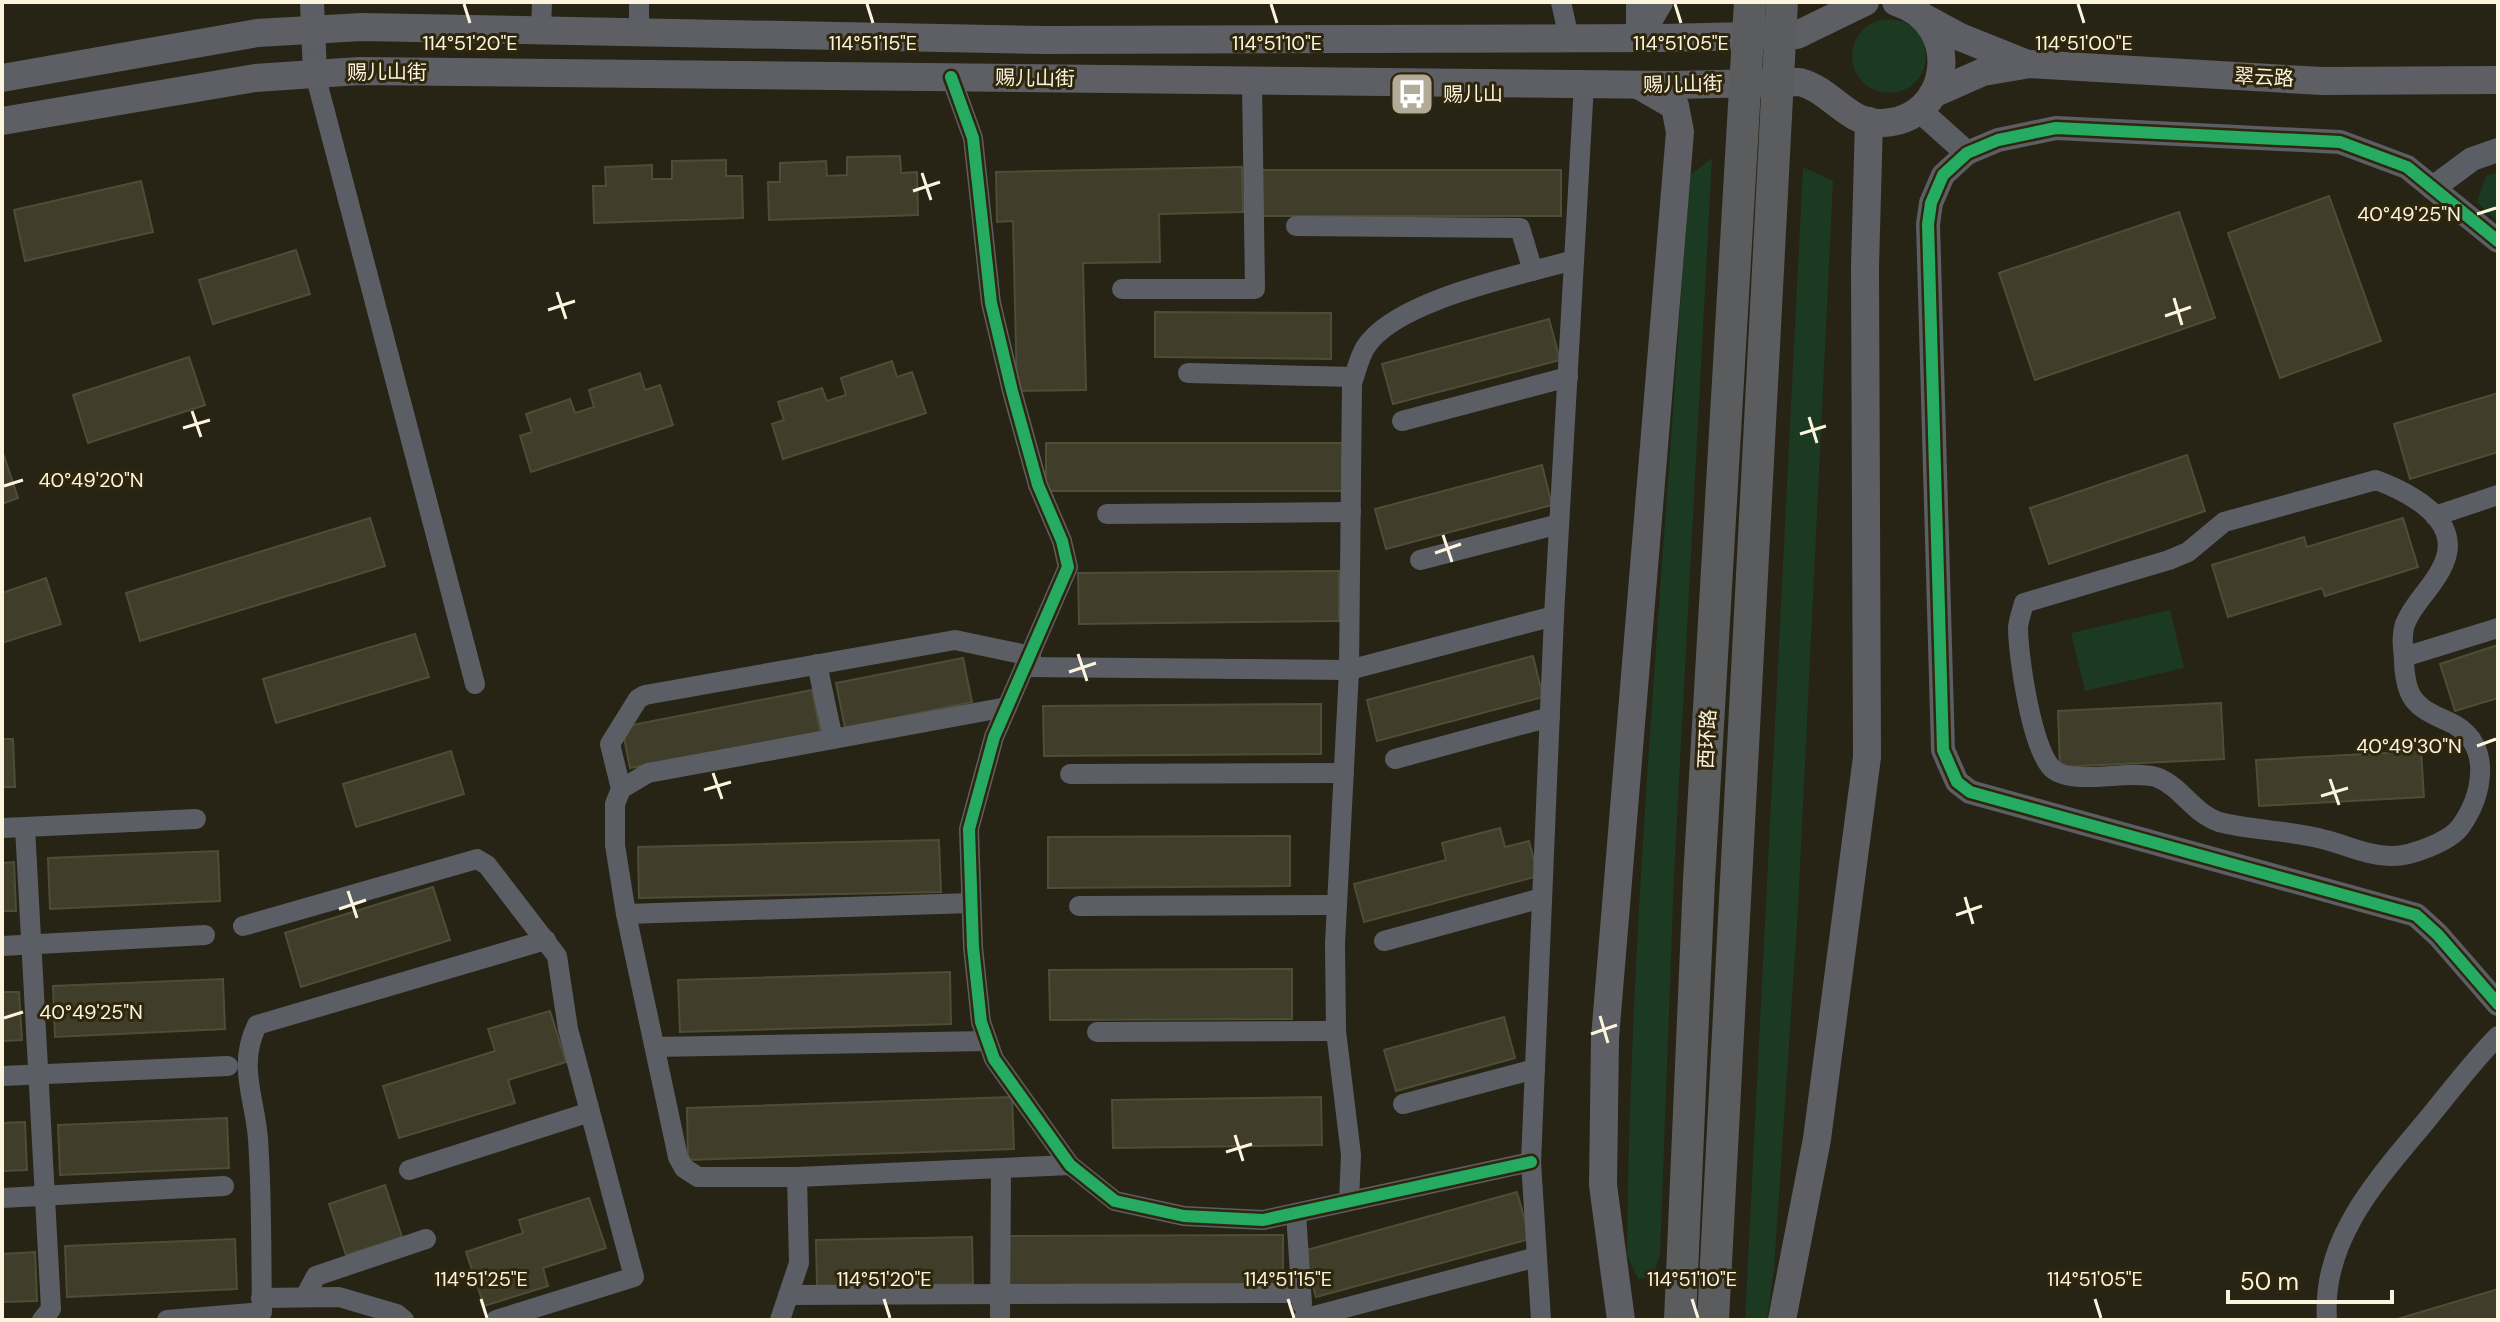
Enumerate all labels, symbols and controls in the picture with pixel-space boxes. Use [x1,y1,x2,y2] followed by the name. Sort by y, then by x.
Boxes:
[422,30,518,56] text: 114°51'20"E
[829,30,917,56] text: 114°51'15"E
[1232,30,1322,56] text: 114°51'10"E
[1633,30,1729,56] text: 114°51'05"E
[2035,30,2133,56] text: 114°51'00"E
[347,59,427,85] street label: 赐儿山街
[2233,62,2295,92] street label: 翠云路
[995,64,1075,92] street label: 赐儿山街
[1388,70,1436,118] bus stop icon: 赐儿山
[1643,70,1723,98] street label: 赐儿山街
[1443,81,1503,107] place label: 赐儿山
[2357,201,2461,227] text: 40°49'25"N
[38,467,144,493] text: 40°49'20"N
[1692,708,1722,770] street label: 西环路
[2356,733,2462,759] text: 40°49'30"N
[39,999,143,1025] text: 40°49'25"N
[2228,1254,2392,1304] scale bar
[434,1266,528,1292] text: 114°51'25"E
[836,1266,932,1292] text: 114°51'20"E
[1244,1266,1332,1292] text: 114°51'15"E
[1647,1266,1737,1292] text: 114°51'10"E
[2047,1266,2143,1292] text: 114°51'05"E
[2240,1266,2299,1297] text: 50 m

